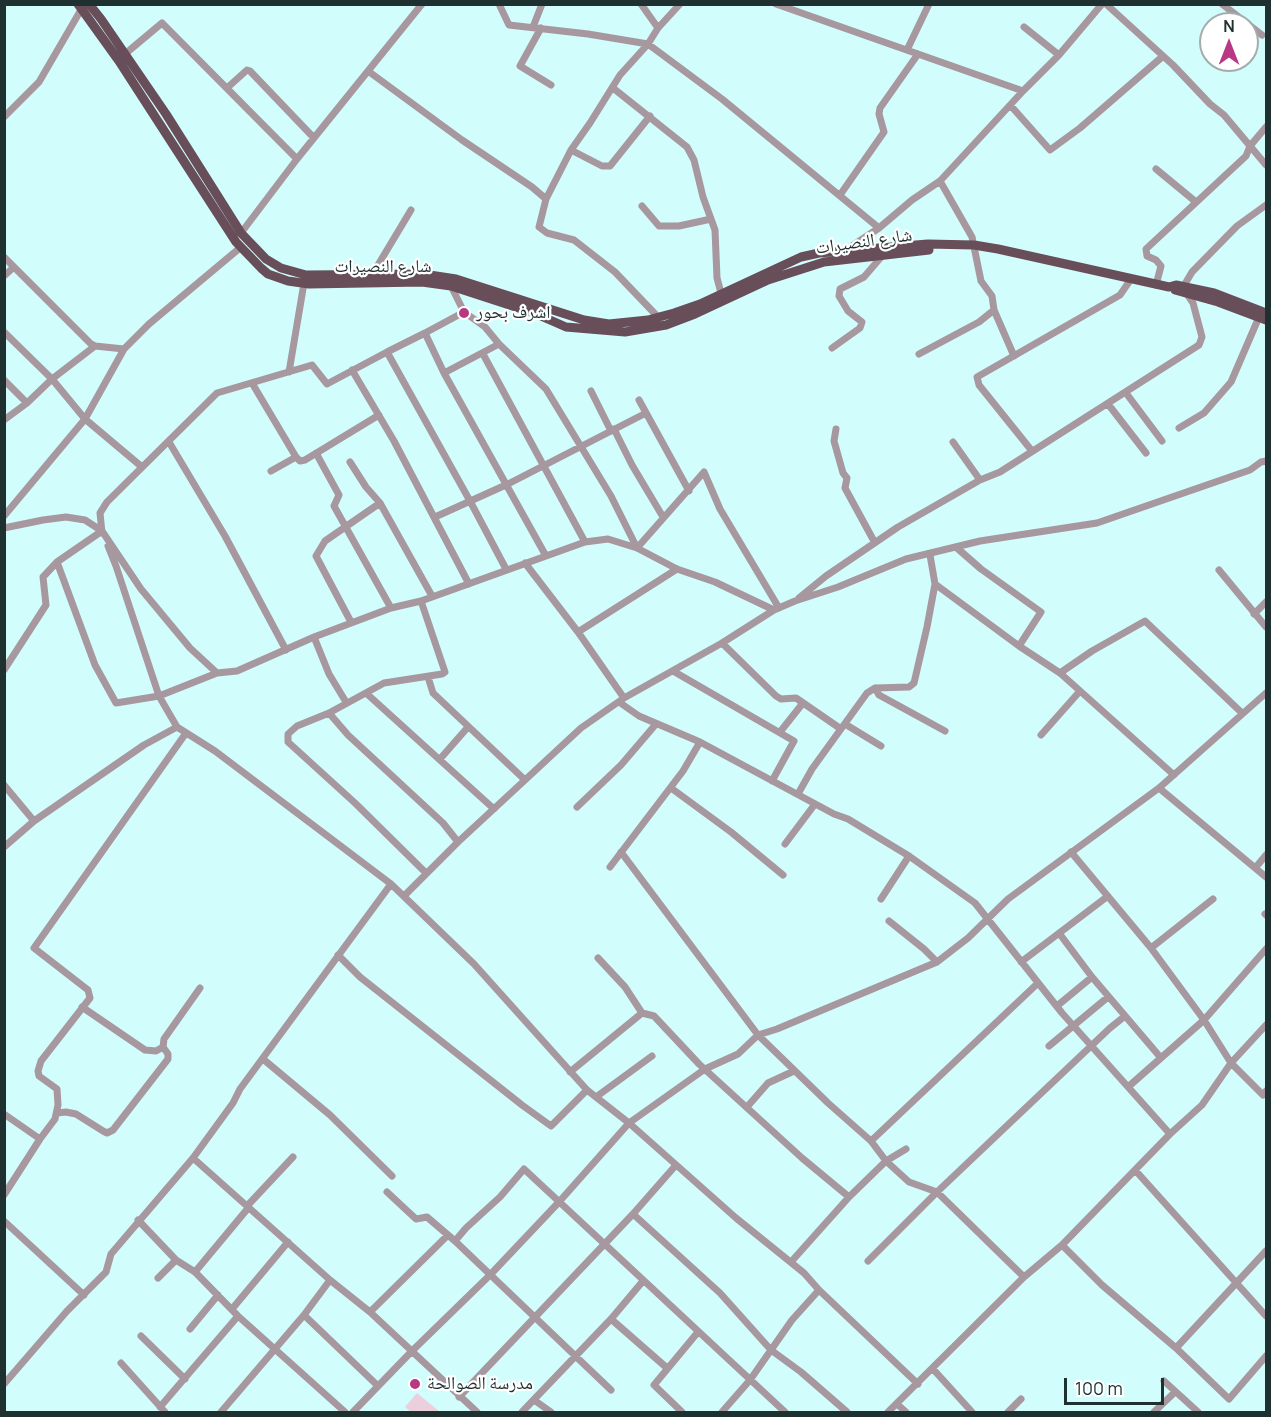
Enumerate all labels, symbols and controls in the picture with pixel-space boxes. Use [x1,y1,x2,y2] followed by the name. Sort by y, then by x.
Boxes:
[1199,12,1259,72] north arrow
[1223,15,1235,37] text: N
[814,225,914,259] street label: شارع النصيرات
[334,256,432,278] street label: شارع النصيرات
[476,302,551,324] place label: اشرف بحور
[457,306,471,320] marker: اشرف بحور
[1067,1366,1168,1404] scale bar
[427,1373,533,1395] place label: مدرسة الصوالحة
[1075,1376,1123,1400] text: 100 m
[408,1377,422,1391] marker: مدرسة الصوالحة

